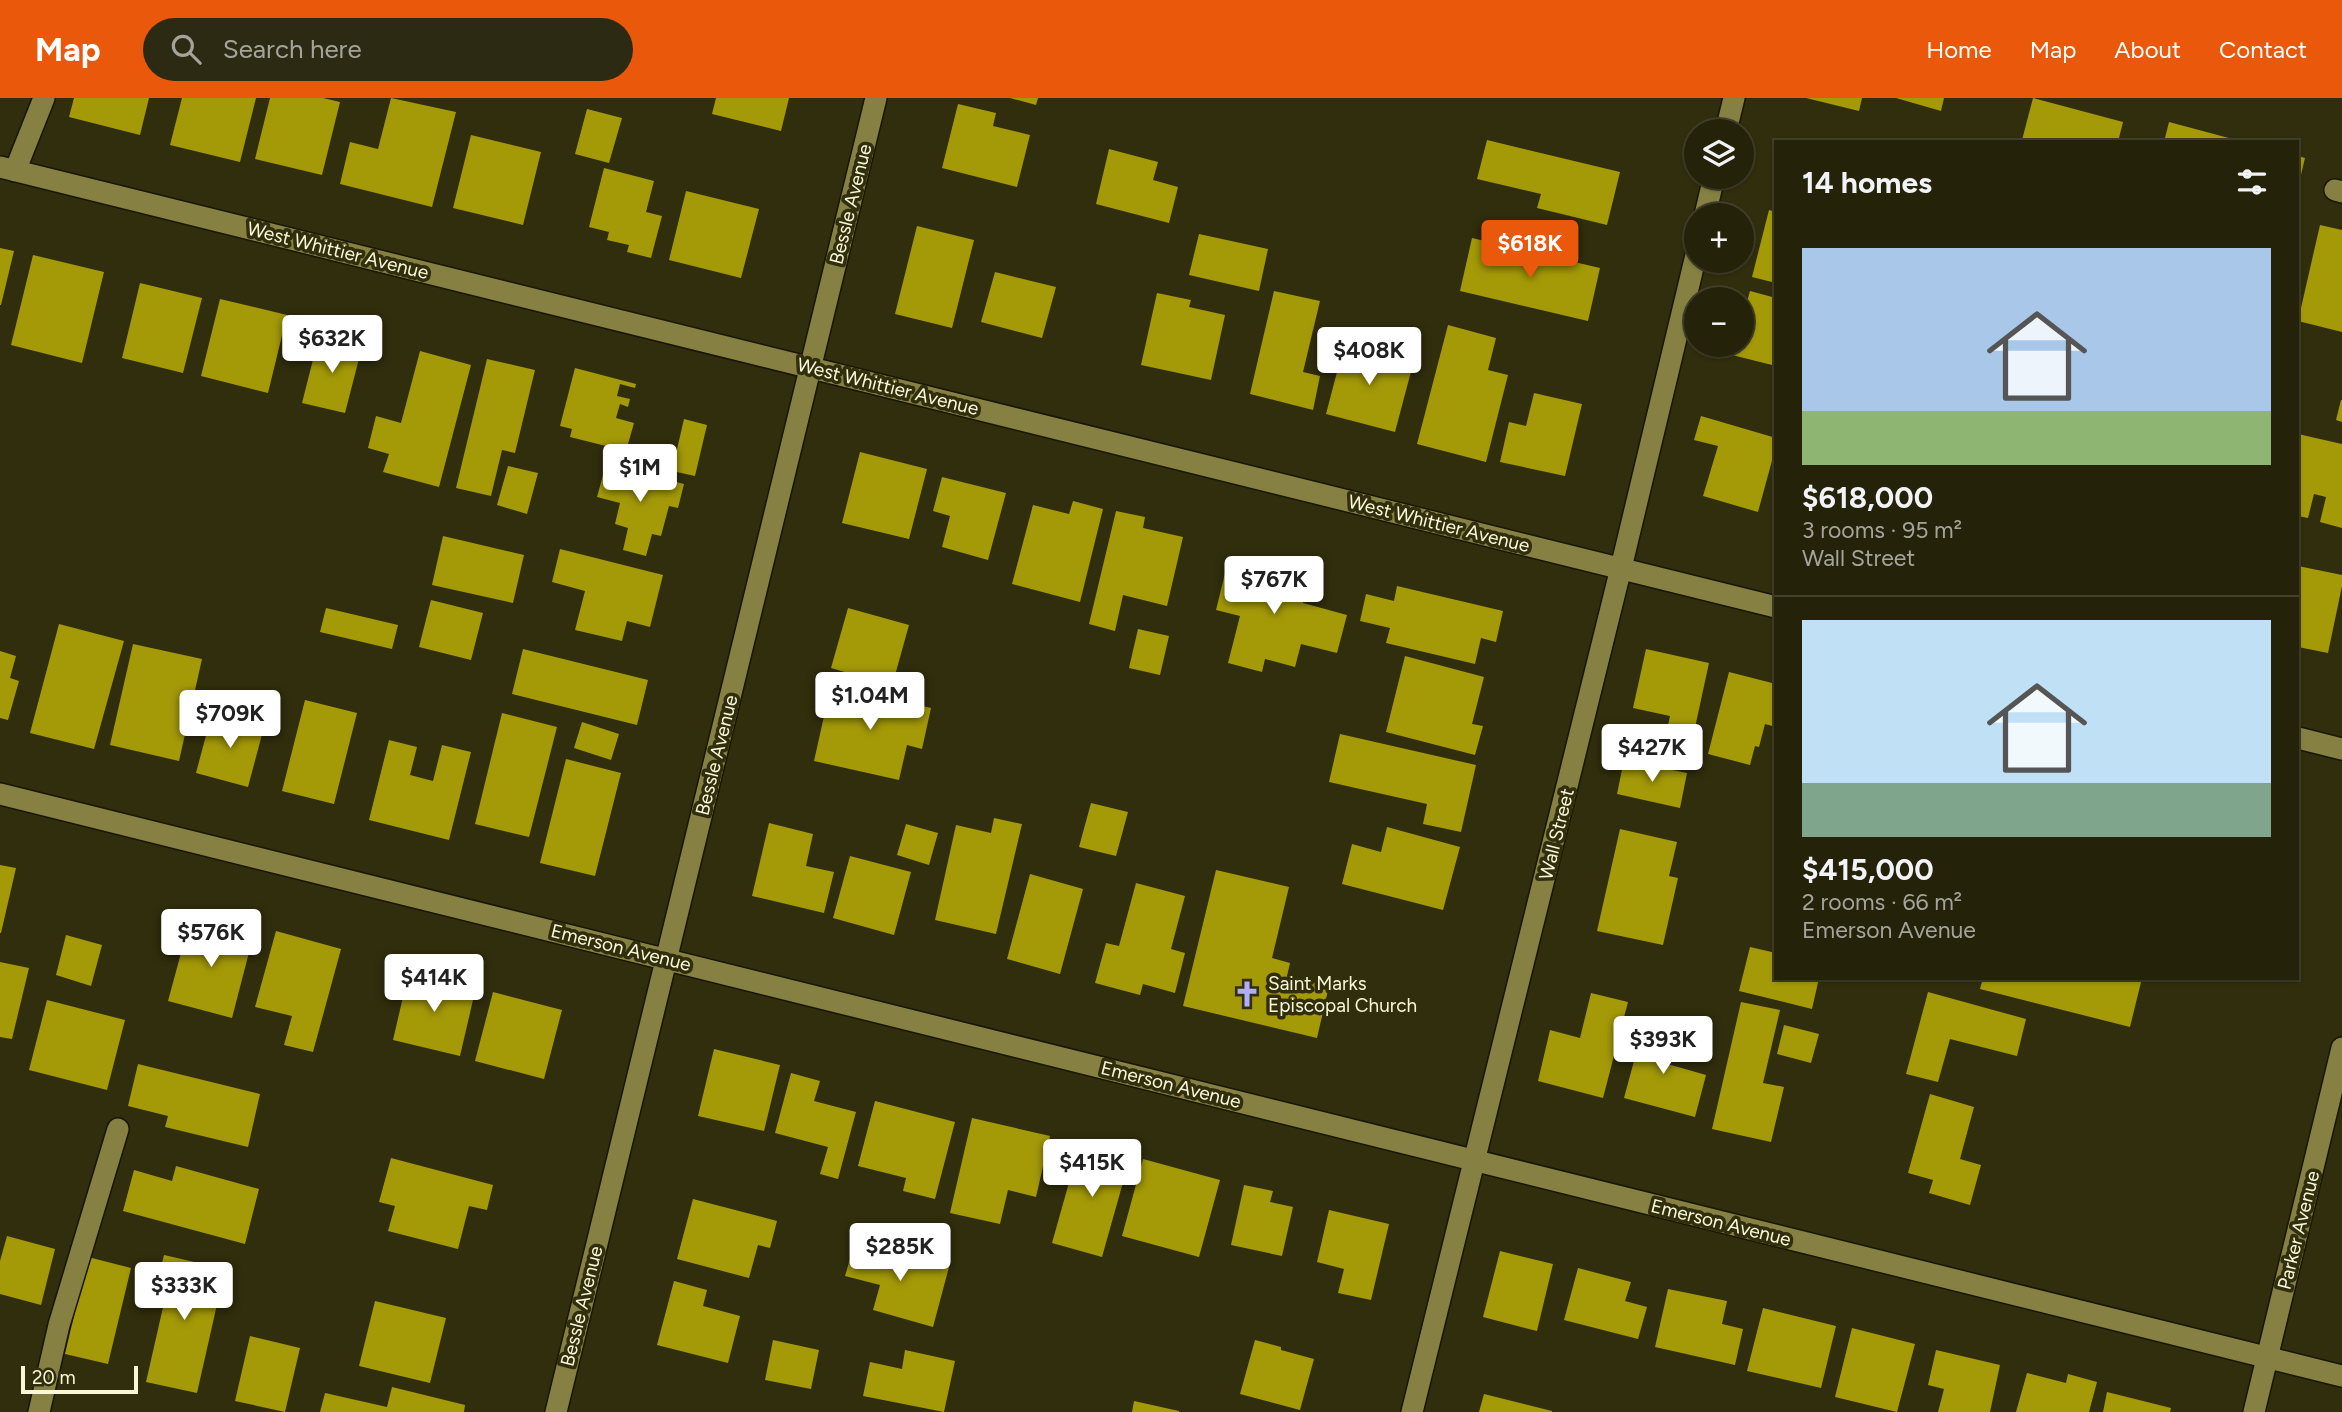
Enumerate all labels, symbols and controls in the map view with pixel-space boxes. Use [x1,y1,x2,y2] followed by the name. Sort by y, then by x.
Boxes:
[143,18,633,81] search box
[35,30,101,69] text: Map
[167,30,205,68] icon: search
[223,33,362,65] text: Search here
[1926,35,1992,64] text: Home
[2030,35,2076,64] text: Map
[2114,35,2181,64] text: About
[2219,35,2307,64] text: Contact
[1684,119,1754,357] map controls
[1684,119,1754,189] button: layers
[824,142,877,267] street label: Bessle Avenue
[2233,163,2271,201] icon: filters
[1802,164,1932,201] text: 14 homes
[1684,203,1754,273] button: +
[245,217,431,284] street label: West Whittier Avenue
[1481,220,1579,280] pin: $618K
[1497,229,1563,257] text: $618K
[1684,287,1754,357] button: −
[1974,293,2100,419] icon: home
[283,316,381,375] pin: $632K
[298,324,366,352] text: $632K
[1320,328,1418,387] pin: $408K
[1333,336,1405,364] text: $408K
[795,353,981,420] street label: West Whittier Avenue
[606,444,674,504] pin: $1M
[619,453,661,481] text: $1M
[1802,479,1933,516] text: $618,000
[1346,490,1532,557] street label: West Whittier Avenue
[1802,516,1962,544] text: 3 rooms · 95 m²
[1802,544,1915,572] text: Wall Street
[1225,556,1323,616] pin: $767K
[1241,565,1307,593] text: $767K
[1974,665,2100,791] icon: home
[813,672,927,732] pin: $1.04M
[831,681,909,709] text: $1.04M
[181,690,279,750] pin: $709K
[690,693,743,818] street label: Bessle Avenue
[195,699,265,727] text: $709K
[1603,724,1701,784] pin: $427K
[1618,733,1686,761] text: $427K
[1534,786,1579,882] street label: Wall Street
[1802,851,1934,888] text: $415,000
[1802,888,1962,916] text: 2 rooms · 66 m²
[162,910,260,969] pin: $576K
[1802,916,1976,944] text: Emerson Avenue
[177,918,245,946] text: $576K
[548,919,693,976] street label: Emerson Avenue
[385,954,483,1014] pin: $414K
[401,963,467,991] text: $414K
[1268,972,1417,1017] place label: Saint Marks Episcopal Church
[1232,979,1262,1009] church icon: Saint Marks Episcopal Church
[1614,1016,1712,1076] pin: $393K
[1630,1025,1696,1053] text: $393K
[1098,1056,1243,1113] street label: Emerson Avenue
[1043,1140,1141,1199] pin: $415K
[1059,1148,1125,1176] text: $415K
[2273,1168,2324,1292] street label: Parker Avenue
[1648,1194,1793,1251] street label: Emerson Avenue
[851,1224,949,1283] pin: $285K
[866,1232,934,1260] text: $285K
[555,1244,608,1369] street label: Bessle Avenue
[135,1262,233,1322] pin: $333K
[151,1271,217,1299] text: $333K
[21,1363,138,1395] scale bar
[32,1366,76,1389] text: 20 m

